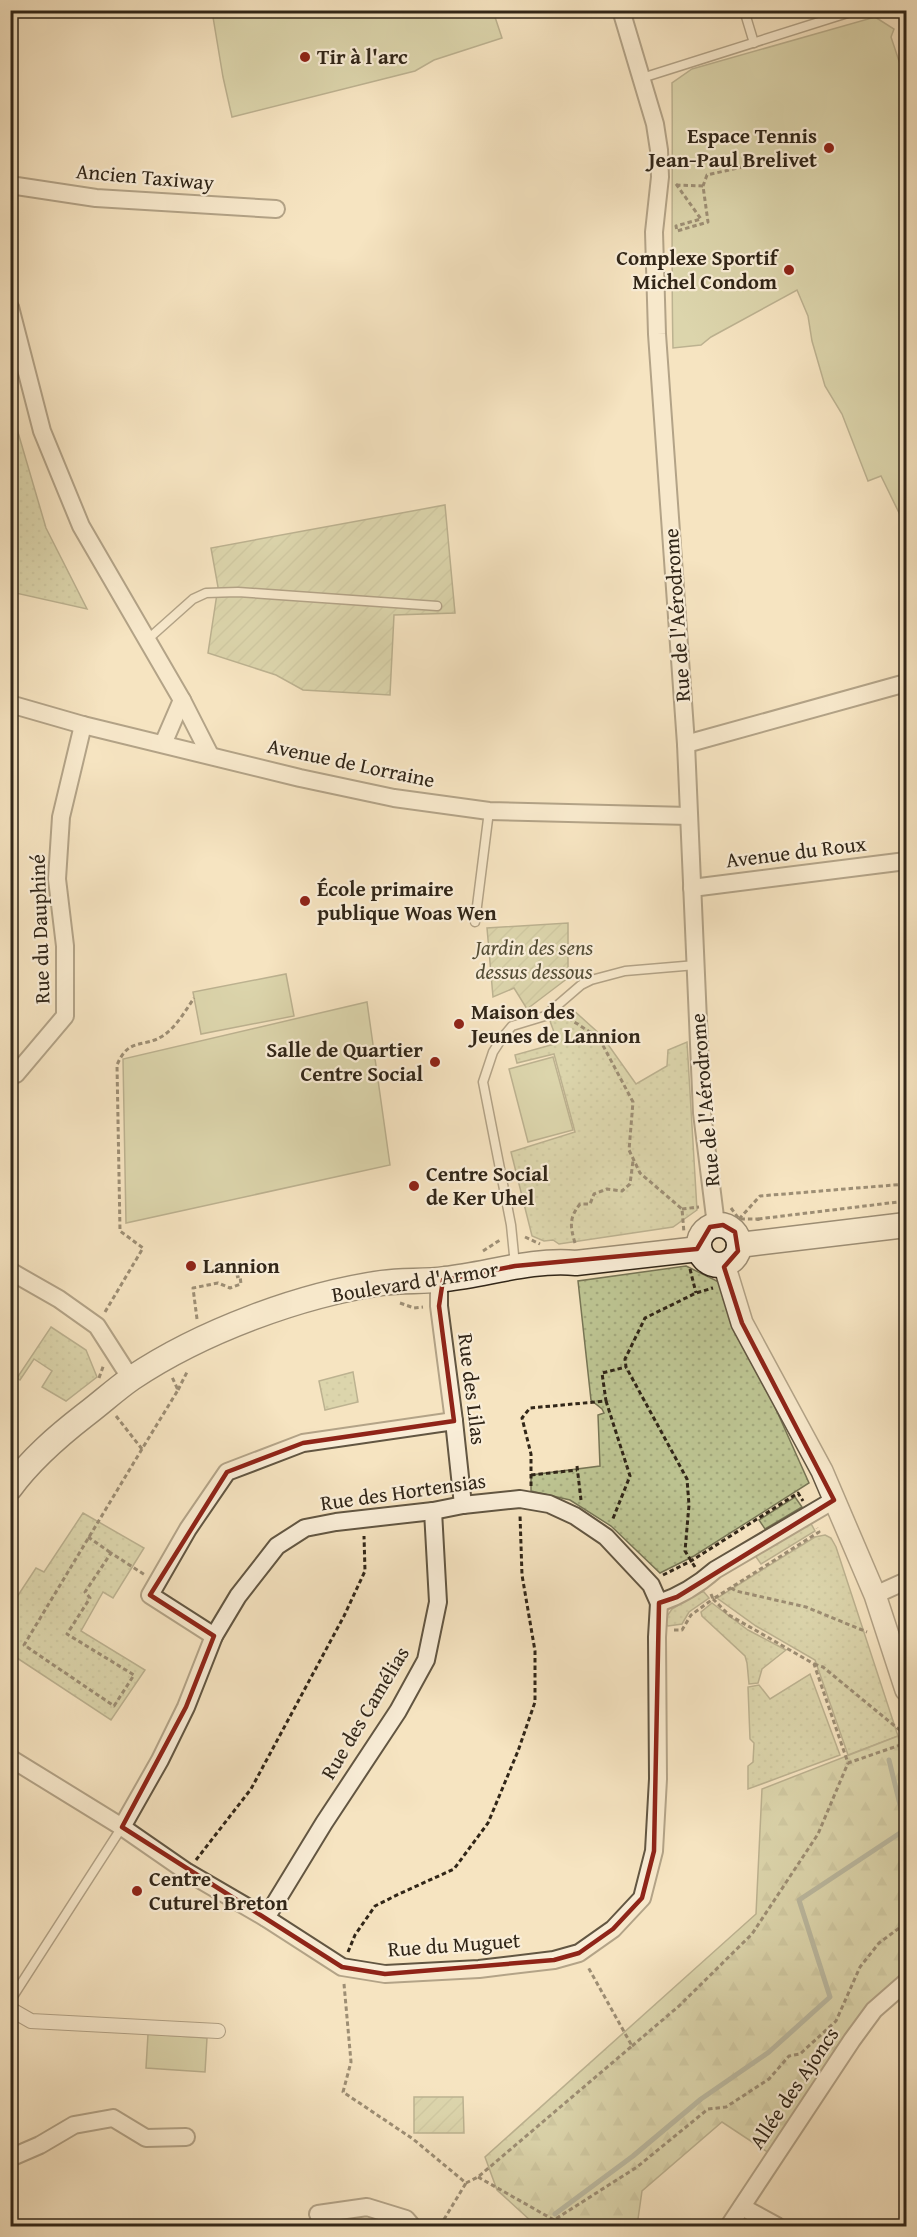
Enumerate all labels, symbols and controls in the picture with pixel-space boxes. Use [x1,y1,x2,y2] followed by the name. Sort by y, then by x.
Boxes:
[317,41,408,72] place label: Tir à l'arc
[298,50,312,64] marker: Tir à l'arc
[645,120,817,175] place label: Espace Tennis Jean-Paul Brelivet
[822,141,836,155] marker: Espace Tennis Jean-Paul Brelivet
[75,155,216,198] street label: Ancien Taxiway
[616,242,780,297] place label: Complexe Sportif Michel Condom
[782,263,796,277] marker: Complexe Sportif Michel Condom
[655,527,698,703] street label: Rue de l'Aérodrome
[265,730,438,795] street label: Avenue de Lorraine
[724,827,868,875] street label: Avenue du Roux
[21,853,58,1004] street label: Rue du Dauphiné
[317,873,497,928] place label: École primaire publique Woas Wen
[298,894,312,908] marker: École primaire publique Woas Wen
[472,932,593,987] park label: Jardin des sens dessus dessous
[468,996,641,1051] place label: Maison des Jeunes de Lannion
[681,1012,728,1188] street label: Rue de l'Aérodrome
[452,1017,466,1031] marker: Maison des Jeunes de Lannion
[266,1034,423,1089] place label: Salle de Quartier Centre Social
[428,1055,442,1069] marker: Salle de Quartier Centre Social
[426,1158,549,1213] place label: Centre Social de Ker Uhel
[407,1179,421,1193] marker: Centre Social de Ker Uhel
[203,1250,280,1281] place label: Lannion
[329,1253,501,1310] street label: Boulevard d'Armor
[184,1259,198,1273] marker: Lannion
[450,1331,495,1447] street label: Rue des Lilas
[318,1465,488,1518] street label: Rue des Hortensias
[313,1640,417,1785] street label: Rue des Camélias
[149,1863,288,1918] place label: Centre Cuturel Breton
[130,1884,144,1898] marker: Centre Cuturel Breton
[387,1924,522,1965] street label: Rue du Muguet
[741,2020,846,2155] street label: Allée des Ajoncs

